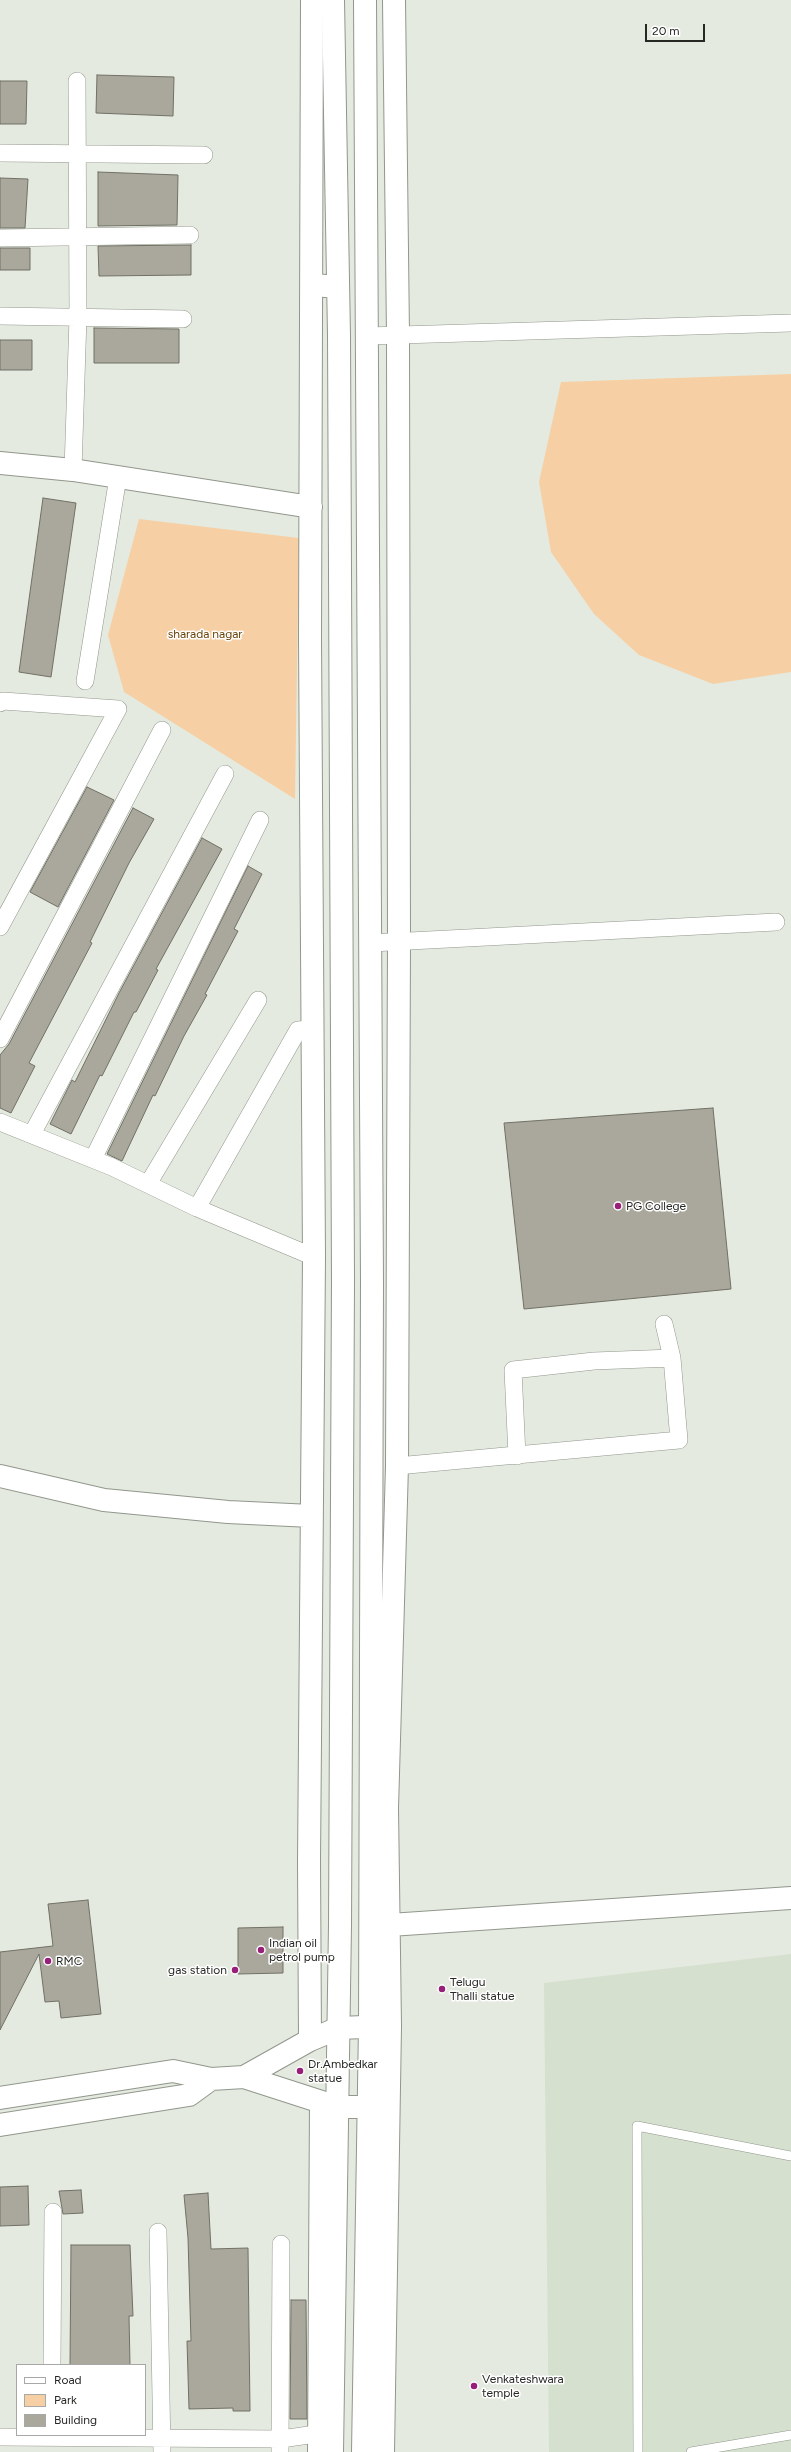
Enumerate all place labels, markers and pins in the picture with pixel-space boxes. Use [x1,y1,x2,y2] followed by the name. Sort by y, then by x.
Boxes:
[626,1199,686,1213] place label: PG College
[613,1201,623,1211] marker: PG College
[269,1936,335,1964] place label: Indian oil petrol pump
[256,1945,266,1955] marker: Indian oil petrol pump
[56,1954,82,1968] place label: RMC
[43,1956,53,1966] marker: RMC
[168,1963,227,1977] place label: gas station
[230,1965,240,1975] marker: gas station
[450,1975,514,2003] place label: Telugu Thalli statue
[437,1984,447,1994] marker: Telugu Thalli statue
[308,2057,378,2085] place label: Dr.Ambedkar statue
[295,2066,305,2076] marker: Dr.Ambedkar statue
[482,2372,564,2400] place label: Venkateshwara temple
[469,2381,479,2391] marker: Venkateshwara temple

